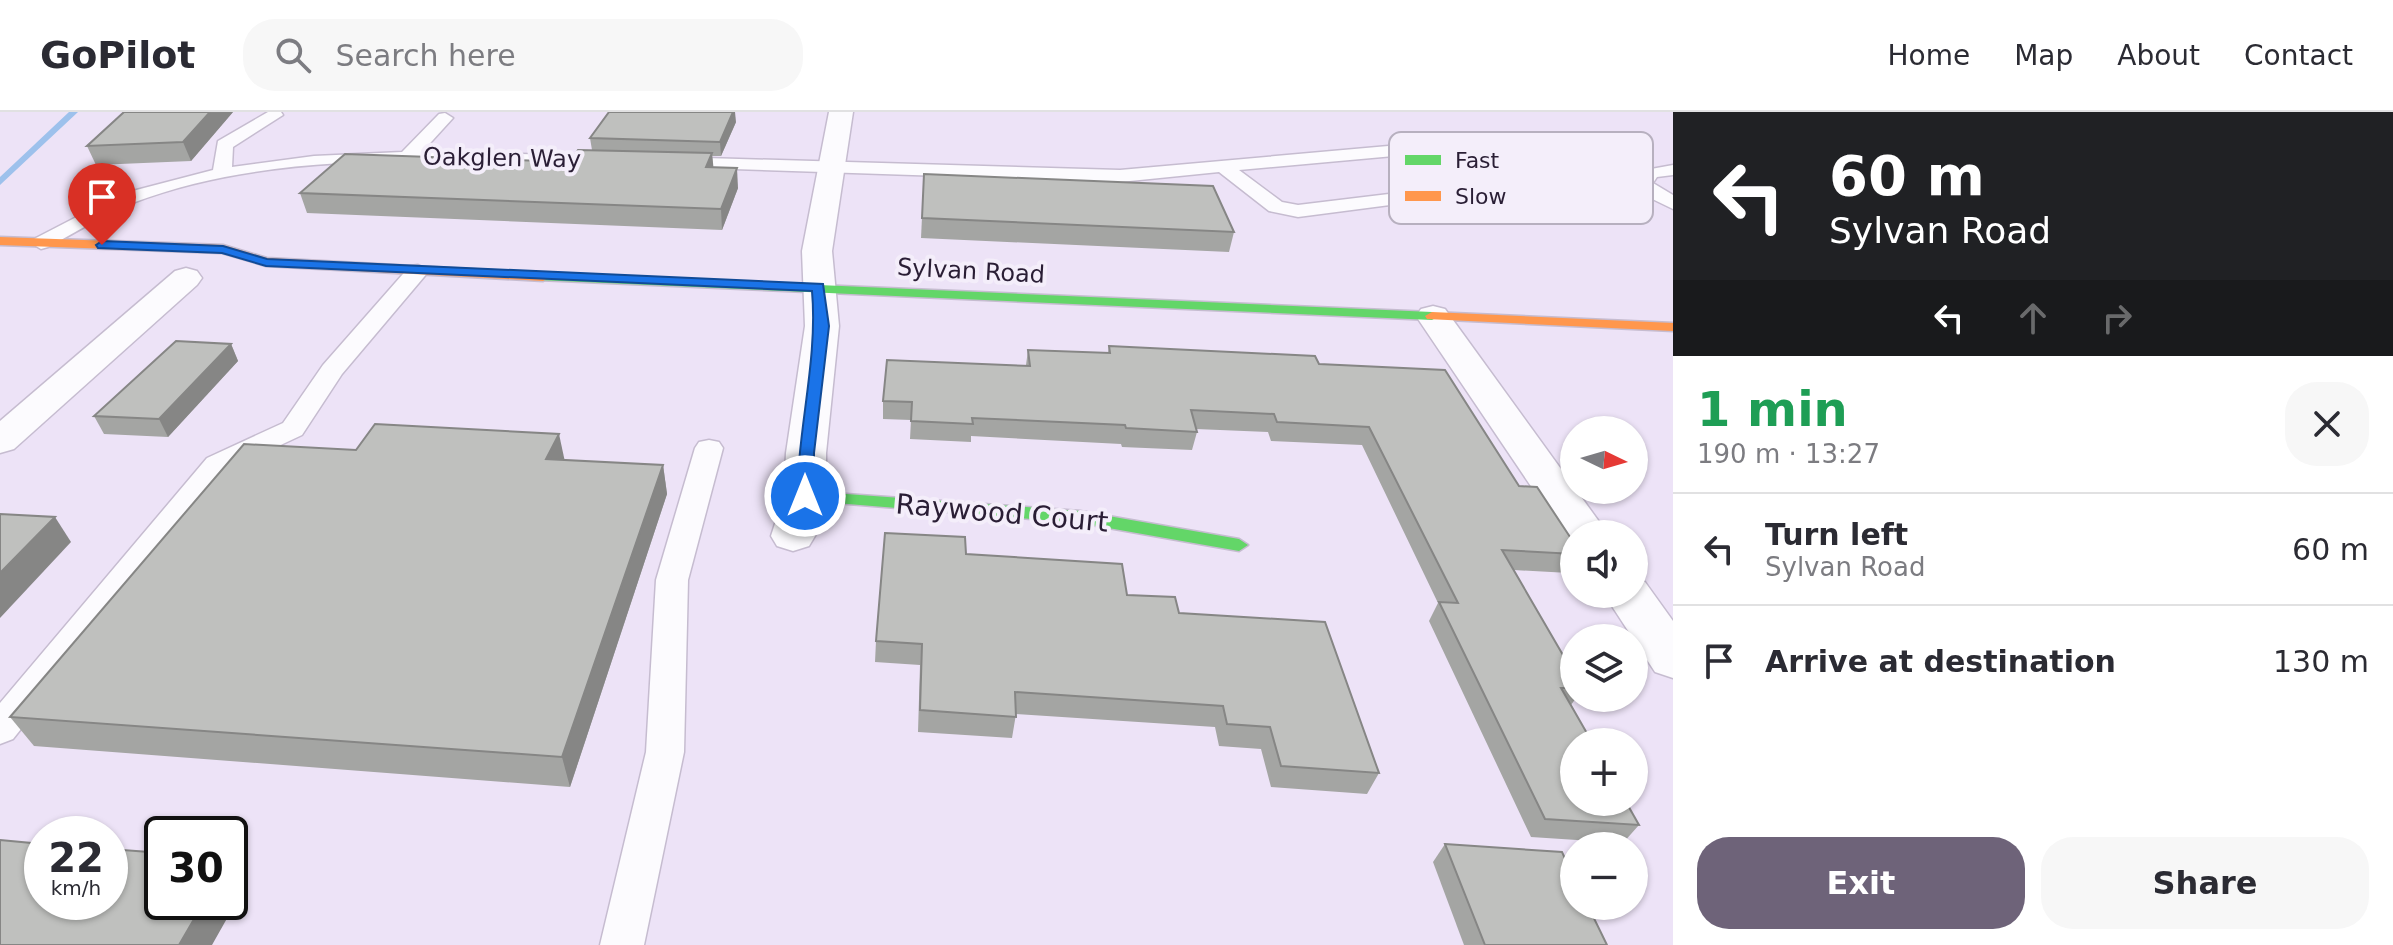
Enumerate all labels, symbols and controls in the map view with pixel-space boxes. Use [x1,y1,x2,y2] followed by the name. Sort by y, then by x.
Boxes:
[243,19,803,91] search box
[40,33,195,77] text: GoPilot
[271,33,315,77] icon: search
[335,38,516,73] text: Search here
[1887,39,1970,72] text: Home
[2014,39,2073,72] text: Map
[2117,39,2200,72] text: About
[2244,39,2353,72] text: Contact
[1389,132,1653,224] legend
[423,143,581,173] street label: Oakglen Way
[1829,143,1985,208] text: 60 m
[1697,144,1801,248] icon: left
[1455,148,1500,173] text: Fast
[68,163,136,245] pin
[80,175,124,219] icon: arrive
[1455,184,1507,209] text: Slow
[1829,210,2051,251] text: Sylvan Road
[896,253,1046,289] street label: Sylvan Road
[1927,296,1971,340] icon: left
[2011,296,2055,340] icon: ahead
[2095,296,2139,340] icon: right
[1697,381,1848,437] text: 1 min
[2285,382,2369,466] button: close
[1560,416,1648,504] north arrow
[1560,416,1648,920] map controls
[1697,439,1880,469] text: 190 m · 13:27
[763,454,847,538] position arrow
[894,487,1110,539] street label: Raywood Court
[1765,517,1908,552] text: Turn left
[1560,520,1648,608] button: sound
[1697,527,1741,571] icon: left
[2292,532,2369,567] text: 60 m
[1765,552,1925,582] text: Sylvan Road
[1560,624,1648,712] button: layers
[1697,639,1741,683] icon: arrive
[1765,644,2116,679] text: Arrive at destination
[2273,644,2369,679] text: 130 m
[1560,728,1648,816] button: +
[144,816,248,920] speed limit sign: 30
[1560,832,1648,920] button: −
[48,835,104,881] text: 22
[1697,837,2025,929] button: Exit
[2041,837,2369,929] button: Share
[51,876,101,900] text: km/h

